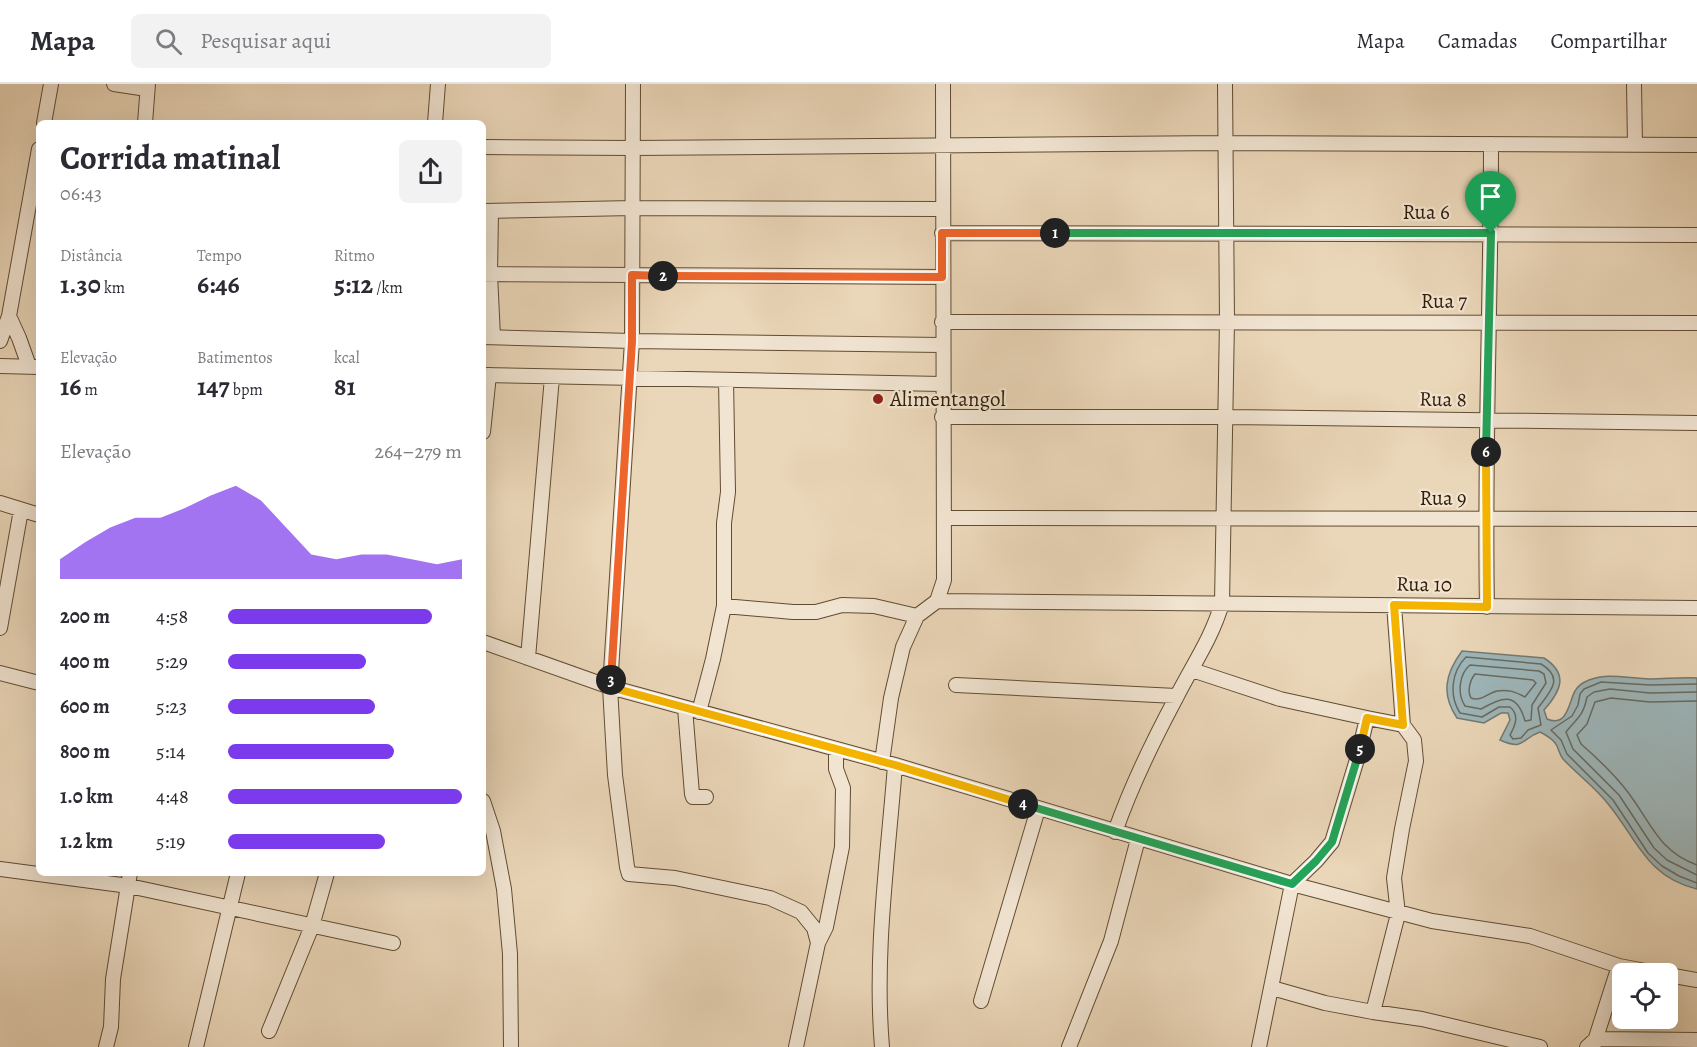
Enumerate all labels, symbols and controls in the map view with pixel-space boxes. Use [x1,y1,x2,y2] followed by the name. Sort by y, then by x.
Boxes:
[131,14,551,68] search box
[30,22,95,60] text: Mapa
[152,25,185,58] icon: search
[200,26,331,56] text: Pesquisar aqui
[1356,27,1405,55] text: Mapa
[1438,27,1517,55] text: Camadas
[1550,27,1667,55] text: Compartilhar
[60,135,280,180] text: Corrida matinal
[399,140,462,203] button: share
[1465,171,1516,233] pin
[60,180,102,207] text: 06:43
[1474,180,1507,213] icon: arrive
[1402,198,1450,226] street label: Rua 6
[1040,218,1070,248] pin: 1
[1052,222,1058,244] text: 1
[60,245,122,267] text: Distância
[197,245,242,267] text: Tempo
[334,245,375,267] text: Ritmo
[648,261,678,291] pin: 2
[659,265,667,287] text: 2
[60,267,101,302] text: 1.30
[197,267,240,302] text: 6:46
[334,267,373,302] text: 5:12
[101,277,125,299] text: km
[373,277,403,299] text: /km
[1421,287,1467,315] street label: Rua 7
[60,347,117,369] text: Elevação
[197,347,273,369] text: Batimentos
[334,347,360,369] text: kcal
[60,369,81,404] text: 16
[197,369,230,404] text: 147
[334,369,356,404] text: 81
[81,379,98,401] text: m
[230,379,263,401] text: bpm
[889,385,1006,413] place label: Alimentangol
[1419,385,1467,413] street label: Rua 8
[871,392,885,406] marker: Alimentangol
[1471,437,1501,467] pin: 6
[60,438,131,465] text: Elevação
[374,438,462,465] text: 264–279 m
[1482,441,1490,463] text: 6
[1419,484,1467,512] street label: Rua 9
[1396,570,1452,598] street label: Rua 10
[60,603,110,630] text: 200 m
[156,603,188,630] text: 4:58
[60,648,110,675] text: 400 m
[156,648,188,675] text: 5:29
[596,665,626,695] pin: 3
[608,669,614,691] text: 3
[60,693,110,720] text: 600 m
[156,693,187,720] text: 5:23
[1345,734,1375,764] pin: 5
[60,738,110,765] text: 800 m
[156,738,185,765] text: 5:14
[1357,738,1363,760] text: 5
[60,783,113,810] text: 1.0 km
[156,783,189,810] text: 4:48
[1008,789,1038,819] pin: 4
[1019,793,1027,815] text: 4
[60,828,113,855] text: 1.2 km
[156,828,185,855] text: 5:19
[1612,963,1678,1029] map controls
[1612,963,1678,1029] button: locate

